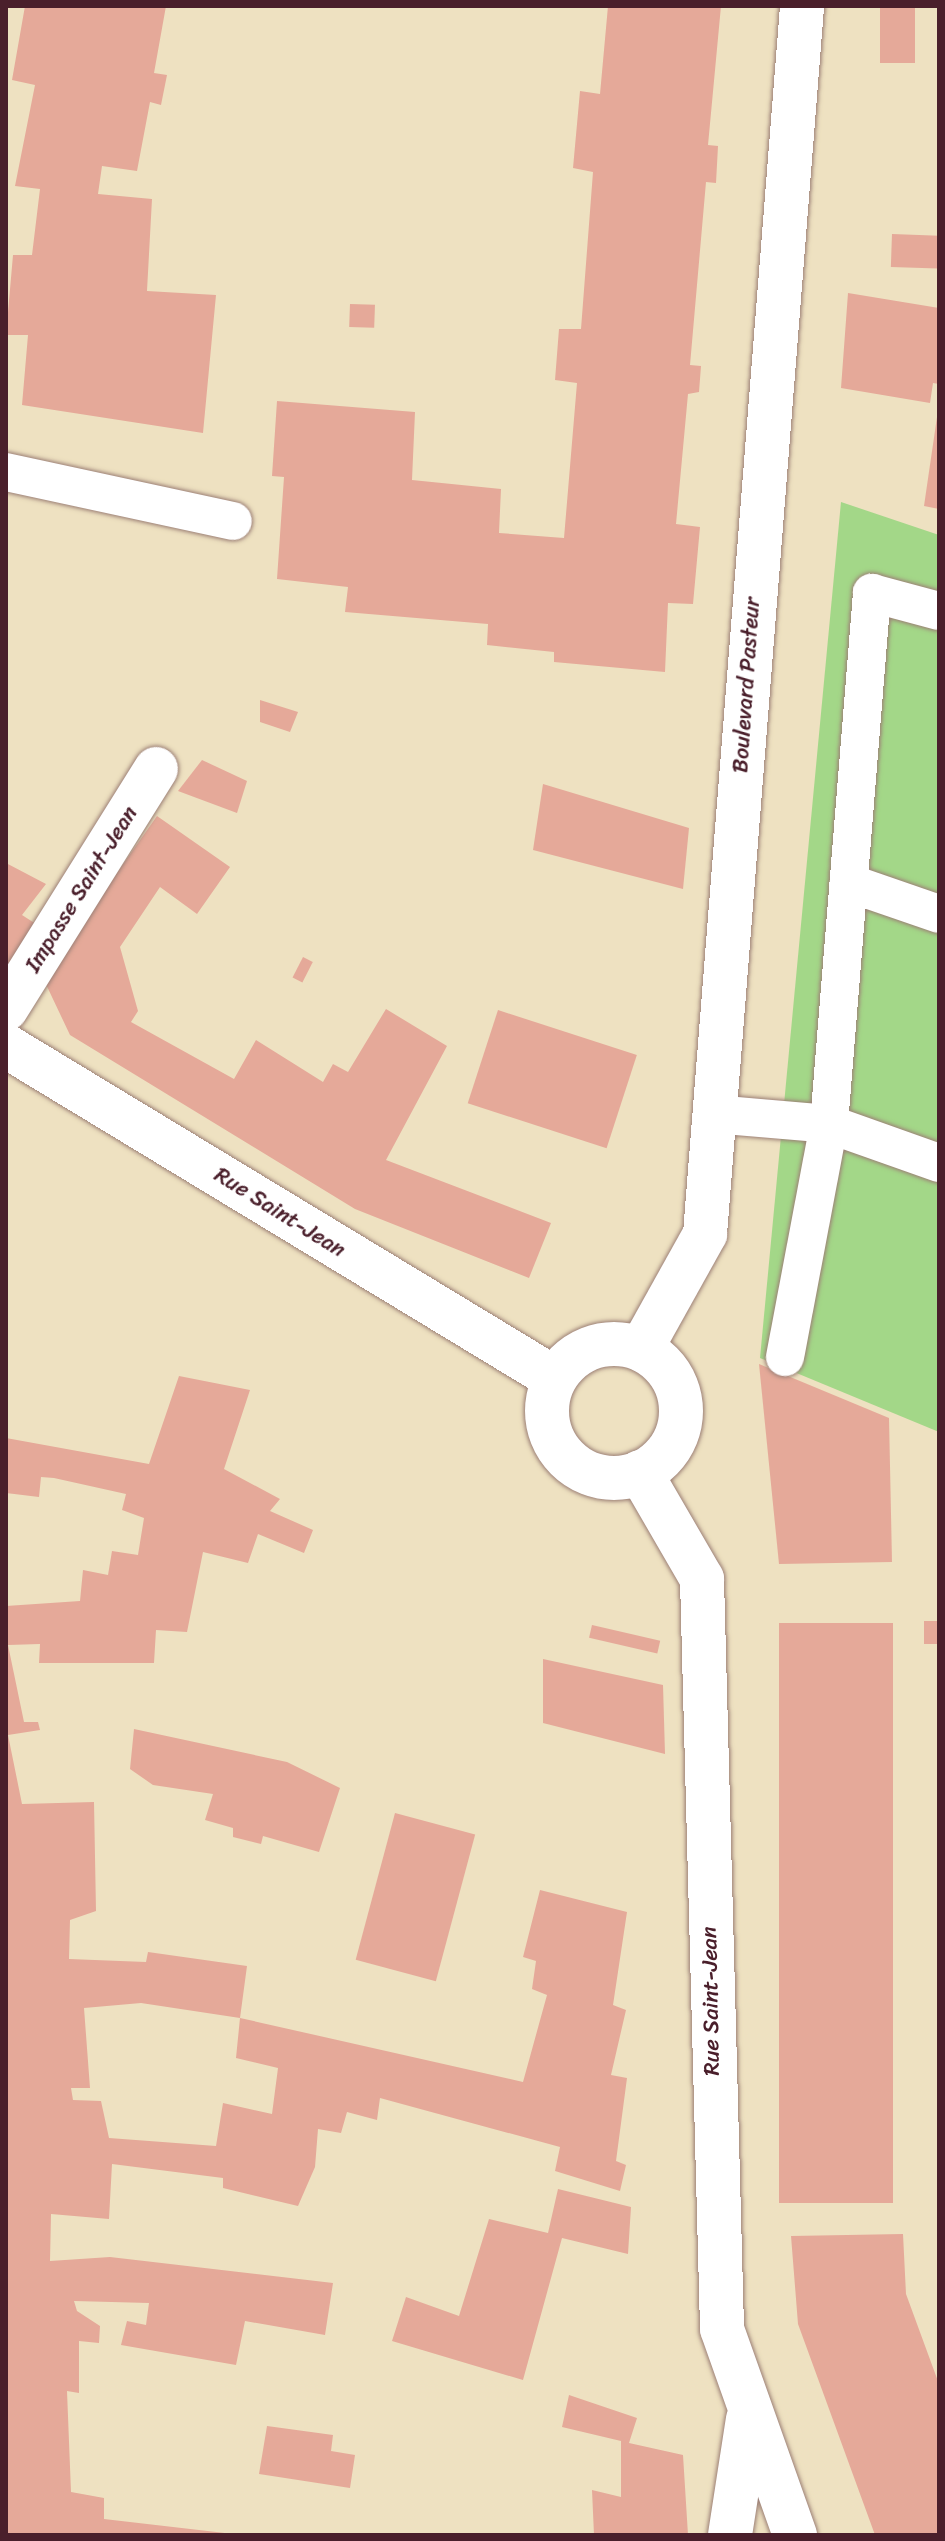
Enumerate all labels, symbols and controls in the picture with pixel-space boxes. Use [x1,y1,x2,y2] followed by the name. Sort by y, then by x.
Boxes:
[727,596,765,774] street label: Boulevard Pasteur
[19,801,143,977] street label: Impasse Saint-Jean
[210,1161,350,1263] street label: Rue Saint-Jean
[696,1926,724,2076] street label: Rue Saint-Jean

